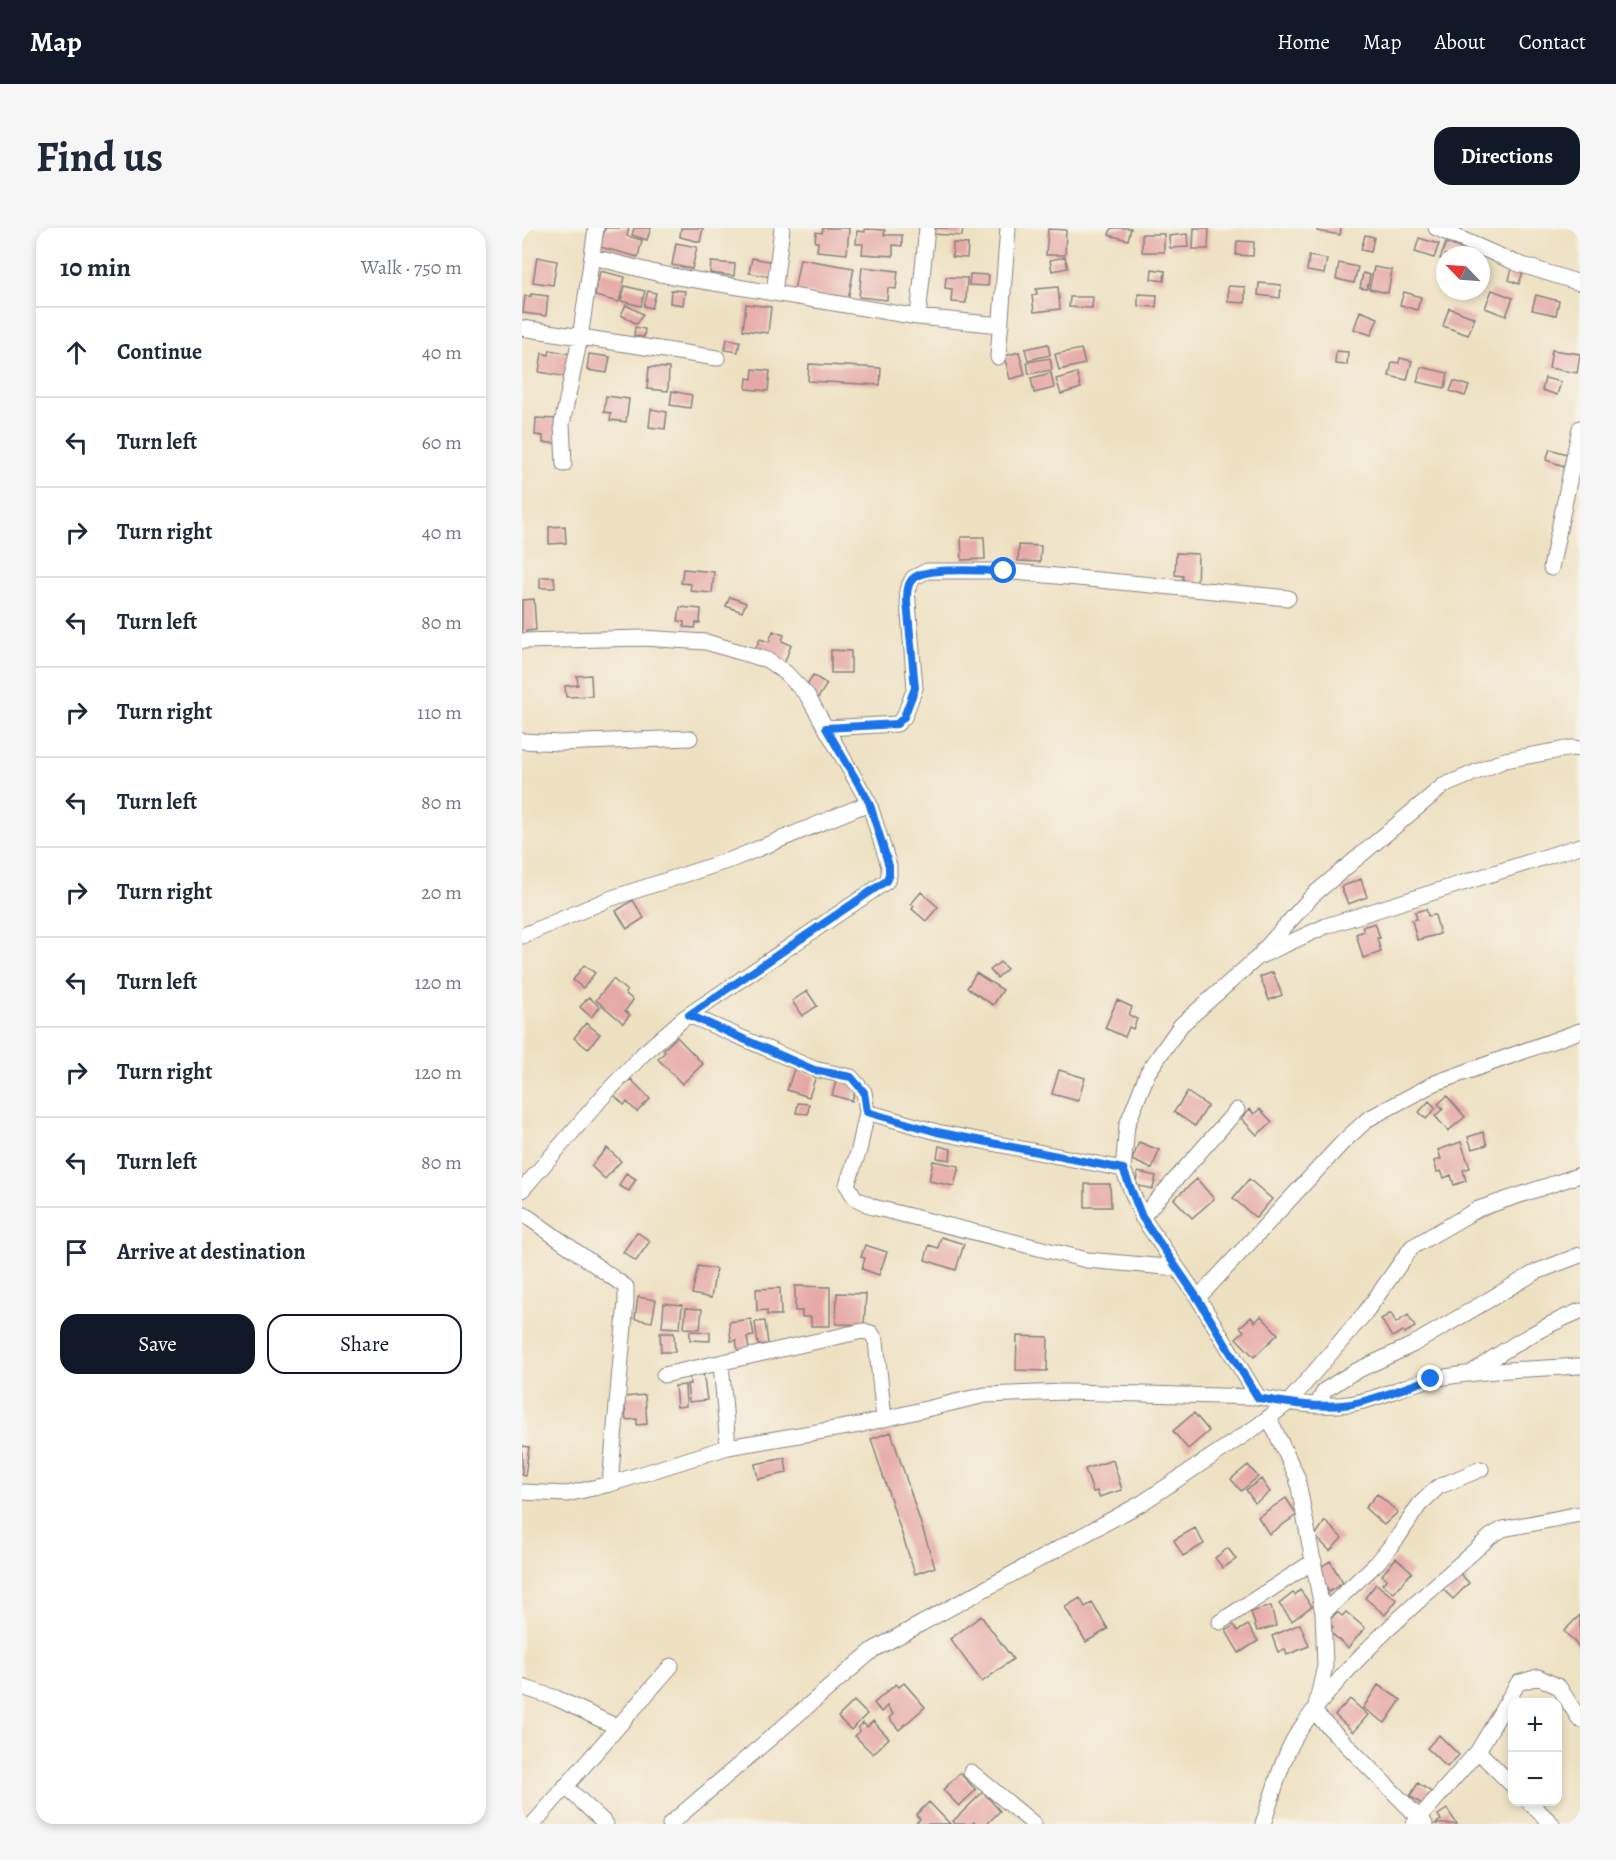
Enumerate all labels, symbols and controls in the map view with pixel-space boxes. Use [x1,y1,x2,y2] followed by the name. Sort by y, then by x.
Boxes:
[30,23,82,61] text: Map
[1277,28,1330,56] text: Home
[1363,28,1401,56] text: Map
[1434,28,1486,56] text: About
[1519,28,1586,56] text: Contact
[1434,127,1580,185] button: Directions
[36,128,163,185] text: Find us
[1436,246,1490,300] north arrow
[60,250,131,285] text: 10 min
[361,254,462,281] text: Walk · 750 m
[60,336,93,369] icon: ahead
[117,337,202,367] text: Continue
[422,339,462,366] text: 40 m
[60,426,93,459] icon: left
[117,427,197,457] text: Turn left
[422,429,462,456] text: 60 m
[60,516,93,549] icon: right
[117,517,213,547] text: Turn right
[422,519,462,546] text: 40 m
[990,557,1016,583] route start
[60,606,93,639] icon: left
[117,607,197,637] text: Turn left
[421,609,462,636] text: 80 m
[60,696,93,729] icon: right
[117,697,213,727] text: Turn right
[417,699,462,726] text: 110 m
[60,786,93,819] icon: left
[117,787,197,817] text: Turn left
[421,789,462,816] text: 80 m
[60,876,93,909] icon: right
[117,877,213,907] text: Turn right
[421,879,462,906] text: 20 m
[60,966,93,999] icon: left
[117,967,197,997] text: Turn left
[414,969,462,996] text: 120 m
[60,1056,93,1089] icon: right
[117,1057,213,1087] text: Turn right
[414,1059,462,1086] text: 120 m
[60,1146,93,1179] icon: left
[117,1147,197,1177] text: Turn left
[421,1149,462,1176] text: 80 m
[60,1236,93,1269] icon: arrive
[117,1237,306,1267] text: Arrive at destination
[60,1314,255,1374] button: Save
[267,1314,462,1374] button: Share
[1417,1365,1443,1391] route end
[1508,1698,1562,1806] map controls
[1508,1698,1562,1752] button: +
[1508,1752,1562,1806] button: −

